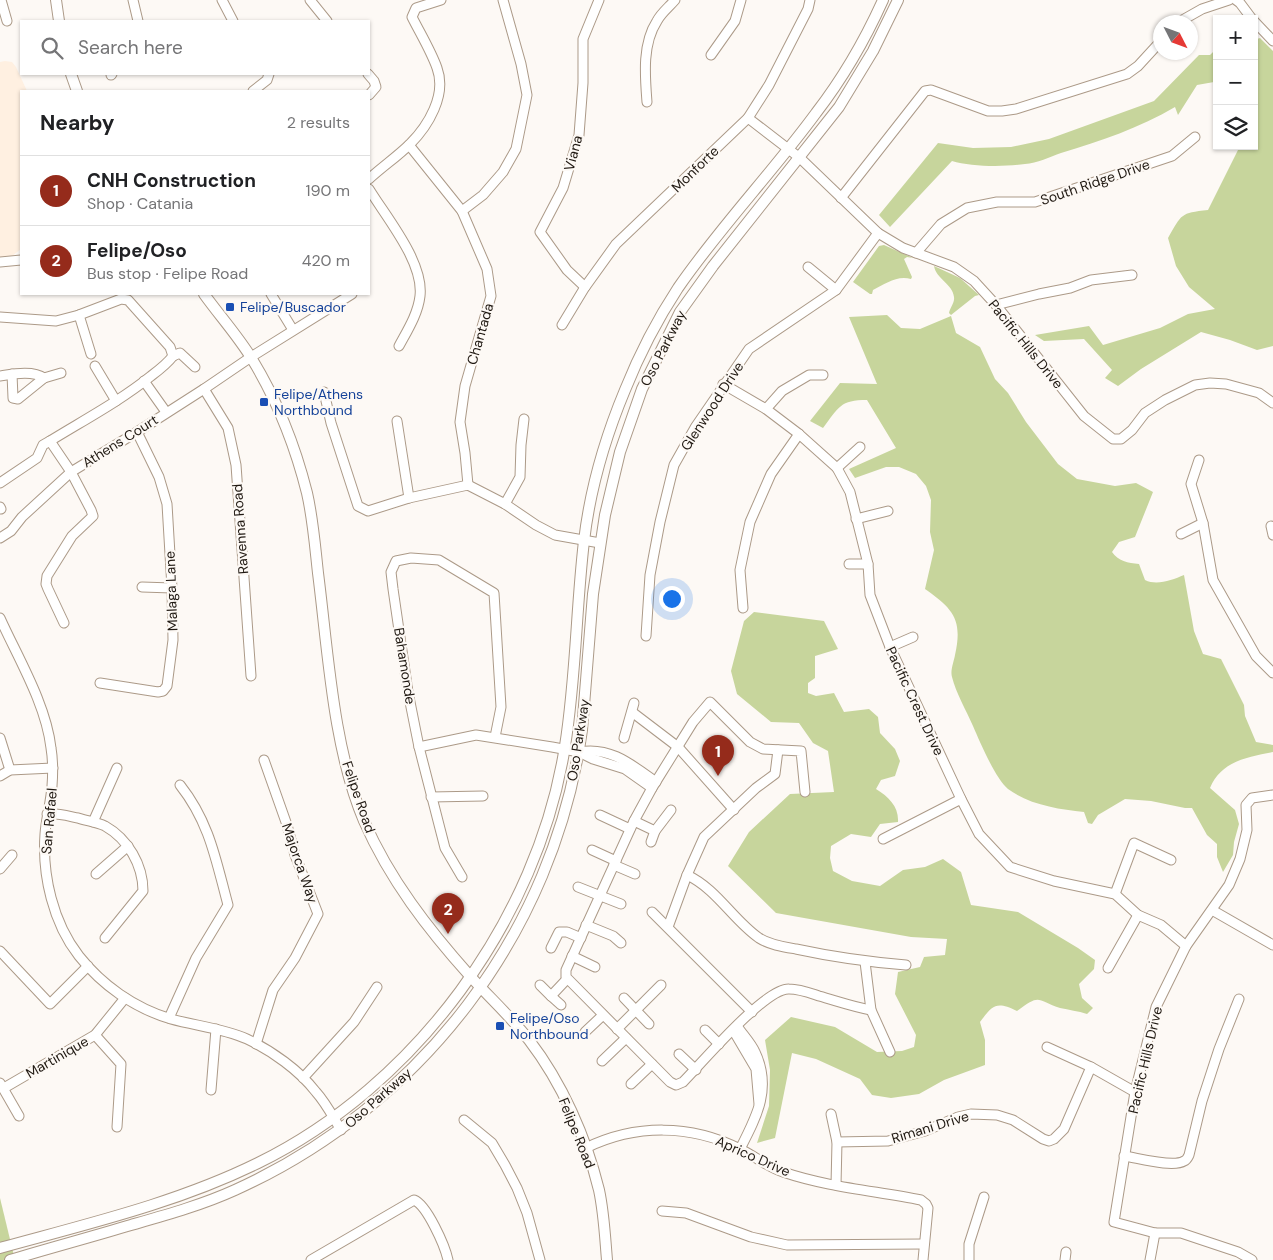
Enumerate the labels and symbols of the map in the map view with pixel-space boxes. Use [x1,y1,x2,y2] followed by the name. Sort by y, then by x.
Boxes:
[1153,15,1198,60] north arrow
[560,133,586,173] street label: Viana
[667,142,723,196] street label: Monforte
[1038,155,1152,209] street label: South Ridge Drive
[985,296,1067,392] street label: Pacific Hills Drive
[240,298,346,316] place label: Felipe/Buscador
[224,301,236,313] marker: Felipe/Buscador
[463,301,497,367] street label: Chantada
[636,307,690,389] street label: Oso Parkway
[677,358,747,454] street label: Glenwood Drive
[274,385,363,419] place label: Felipe/Athens Northbound
[258,396,270,408] marker: Felipe/Athens Northbound
[79,411,161,471] street label: Athens Court
[228,483,252,575] street label: Ravenna Road
[161,551,181,631] street label: Malaga Lane
[659,586,685,612] your location
[390,626,420,706] street label: Bahamonde
[882,644,948,758] street label: Pacific Crest Drive
[563,697,593,782] street label: Oso Parkway
[702,735,734,776] pin: 1
[338,759,380,835] street label: Felipe Road
[37,787,61,855] street label: San Rafael
[278,821,322,906] street label: Majorca Way
[432,893,464,934] pin: 2
[1124,1005,1166,1115] street label: Pacific Hills Drive
[510,1009,589,1043] place label: Felipe/Oso Northbound
[494,1020,506,1032] marker: Felipe/Oso Northbound
[22,1032,92,1082] street label: Martinique
[341,1064,415,1132] street label: Oso Parkway
[555,1095,599,1171] street label: Felipe Road
[889,1107,971,1147] street label: Rimani Drive
[713,1132,793,1180] street label: Aprico Drive

